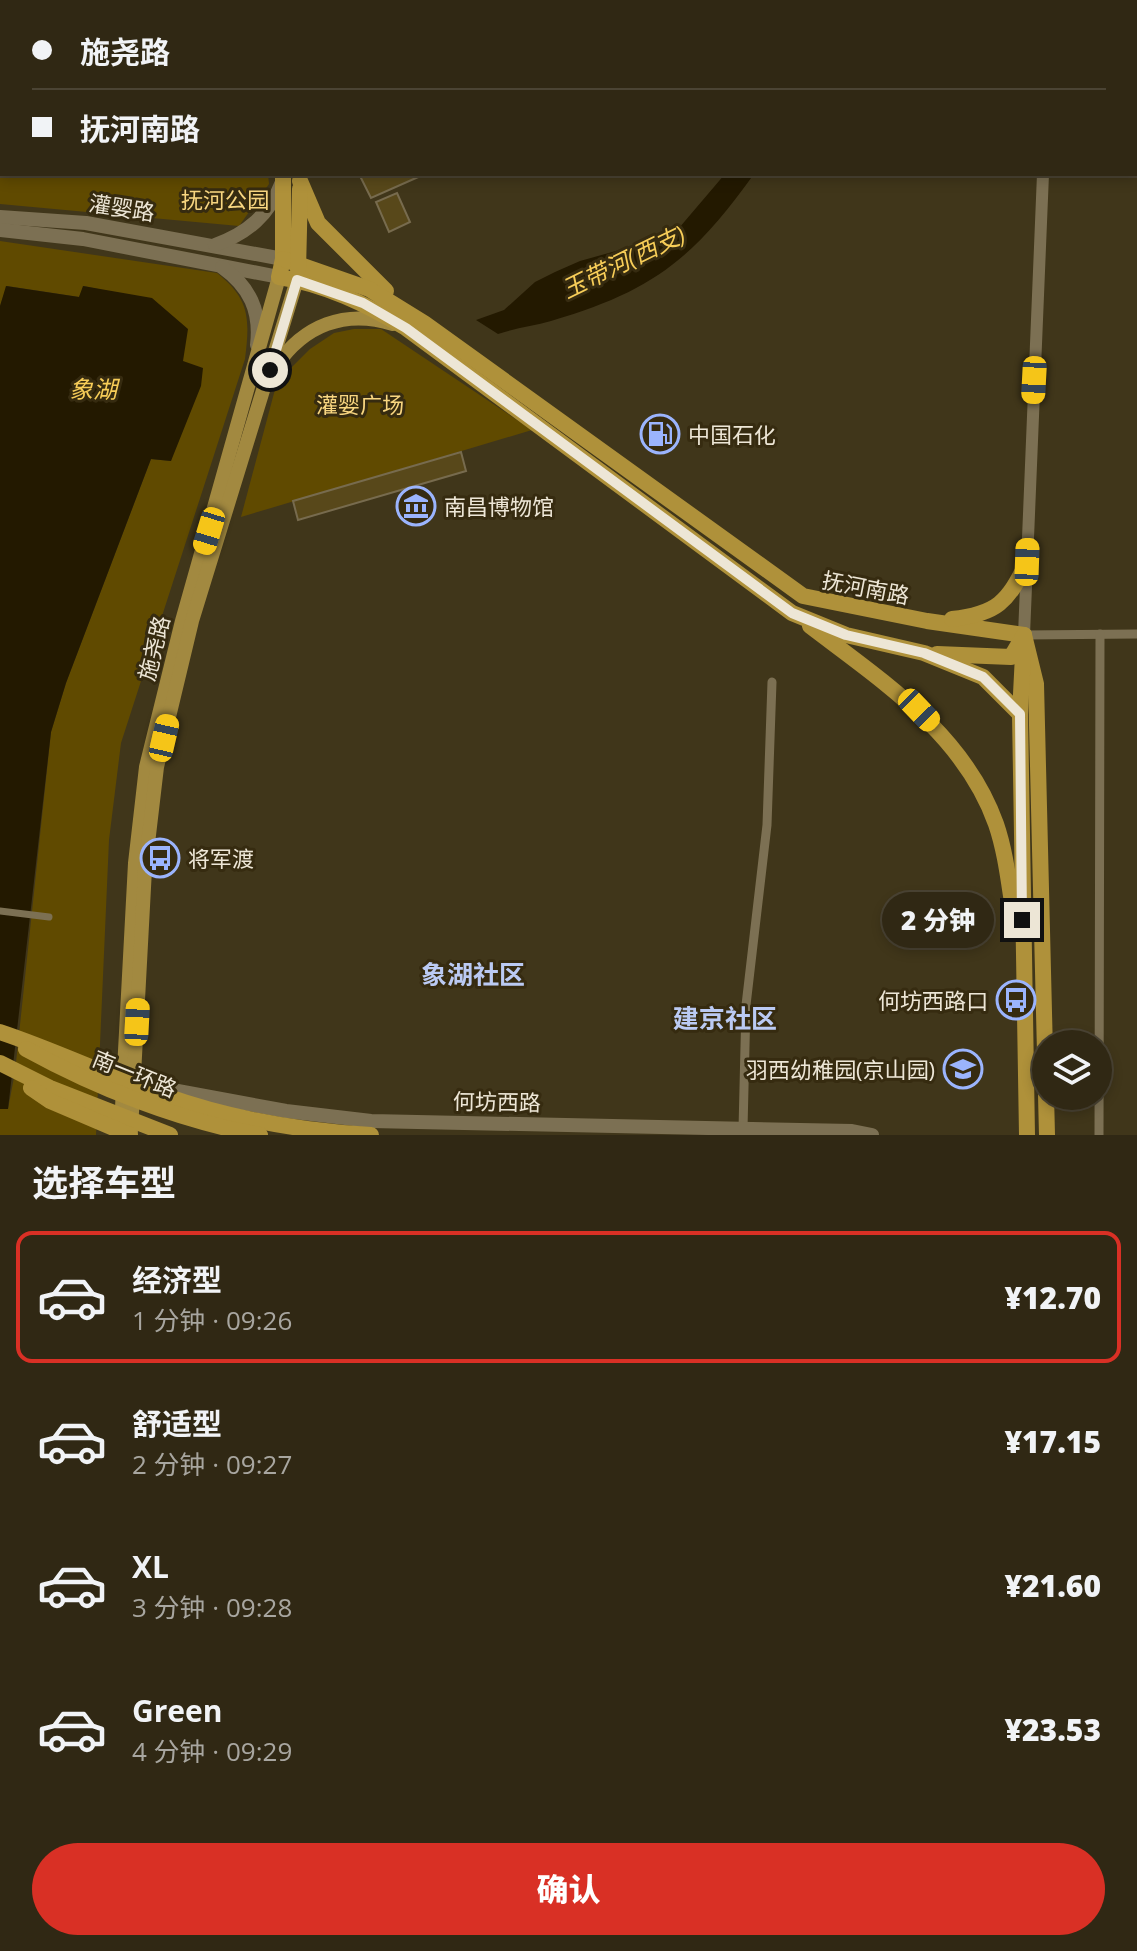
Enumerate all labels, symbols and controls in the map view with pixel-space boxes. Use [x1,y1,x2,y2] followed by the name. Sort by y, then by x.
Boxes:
[80,31,170,72] text: 施尧路
[80,108,200,149] text: 抚河南路
[181,184,269,214] park label: 抚河公园
[87,187,157,227] street label: 灌婴路
[556,217,690,305] water label: 玉带河(西支)
[252,352,288,388] route start
[1021,355,1047,405] car
[69,372,121,405] water label: 象湖
[316,389,404,419] park label: 灌婴广场
[639,413,681,455] fuel station icon: 中国石化
[688,419,776,449] place label: 中国石化
[395,485,437,527] museum icon: 南昌博物馆
[444,491,554,521] place label: 南昌博物馆
[191,505,227,557] car
[1014,538,1040,586] car
[820,564,912,610] street label: 抚河南路
[130,612,176,684] street label: 施尧路
[894,684,944,736] car
[147,712,181,764] car
[139,837,181,879] bus stop icon: 将军渡
[188,843,254,873] place label: 将军渡
[882,892,994,948] callout: 2 分钟
[901,902,975,938] text: 2 分钟
[1004,902,1040,938] route end
[421,956,525,992] district label: 象湖社区
[995,979,1037,1021] bus stop icon: 何坊西路口
[878,985,988,1015] place label: 何坊西路口
[124,997,150,1047] car
[673,1000,777,1036] district label: 建京社区
[1032,1030,1112,1110] map controls
[1032,1030,1112,1110] button: layers
[89,1043,181,1103] street label: 南一环路
[942,1048,984,1090] school or university icon: 羽西幼稚园(京山园)
[746,1054,935,1084] place label: 羽西幼稚园(京山园)
[453,1085,541,1117] street label: 何坊西路
[32,1158,176,1207] text: 选择车型
[132,1259,222,1300] text: 经济型
[36,1261,108,1333] icon: car
[1004,1277,1101,1318] text: ¥12.70
[132,1302,292,1338] text: 1 分钟 · 09:26
[132,1403,222,1444] text: 舒适型
[36,1405,108,1477] icon: car
[1004,1421,1101,1462] text: ¥17.15
[132,1446,292,1482] text: 2 分钟 · 09:27
[132,1546,169,1587] text: XL
[36,1549,108,1621] icon: car
[1004,1565,1101,1606] text: ¥21.60
[132,1589,292,1625] text: 3 分钟 · 09:28
[132,1690,223,1731] text: Green
[36,1693,108,1765] icon: car
[1004,1709,1101,1750] text: ¥23.53
[132,1733,292,1769] text: 4 分钟 · 09:29
[32,1843,1105,1935] button: 确认

